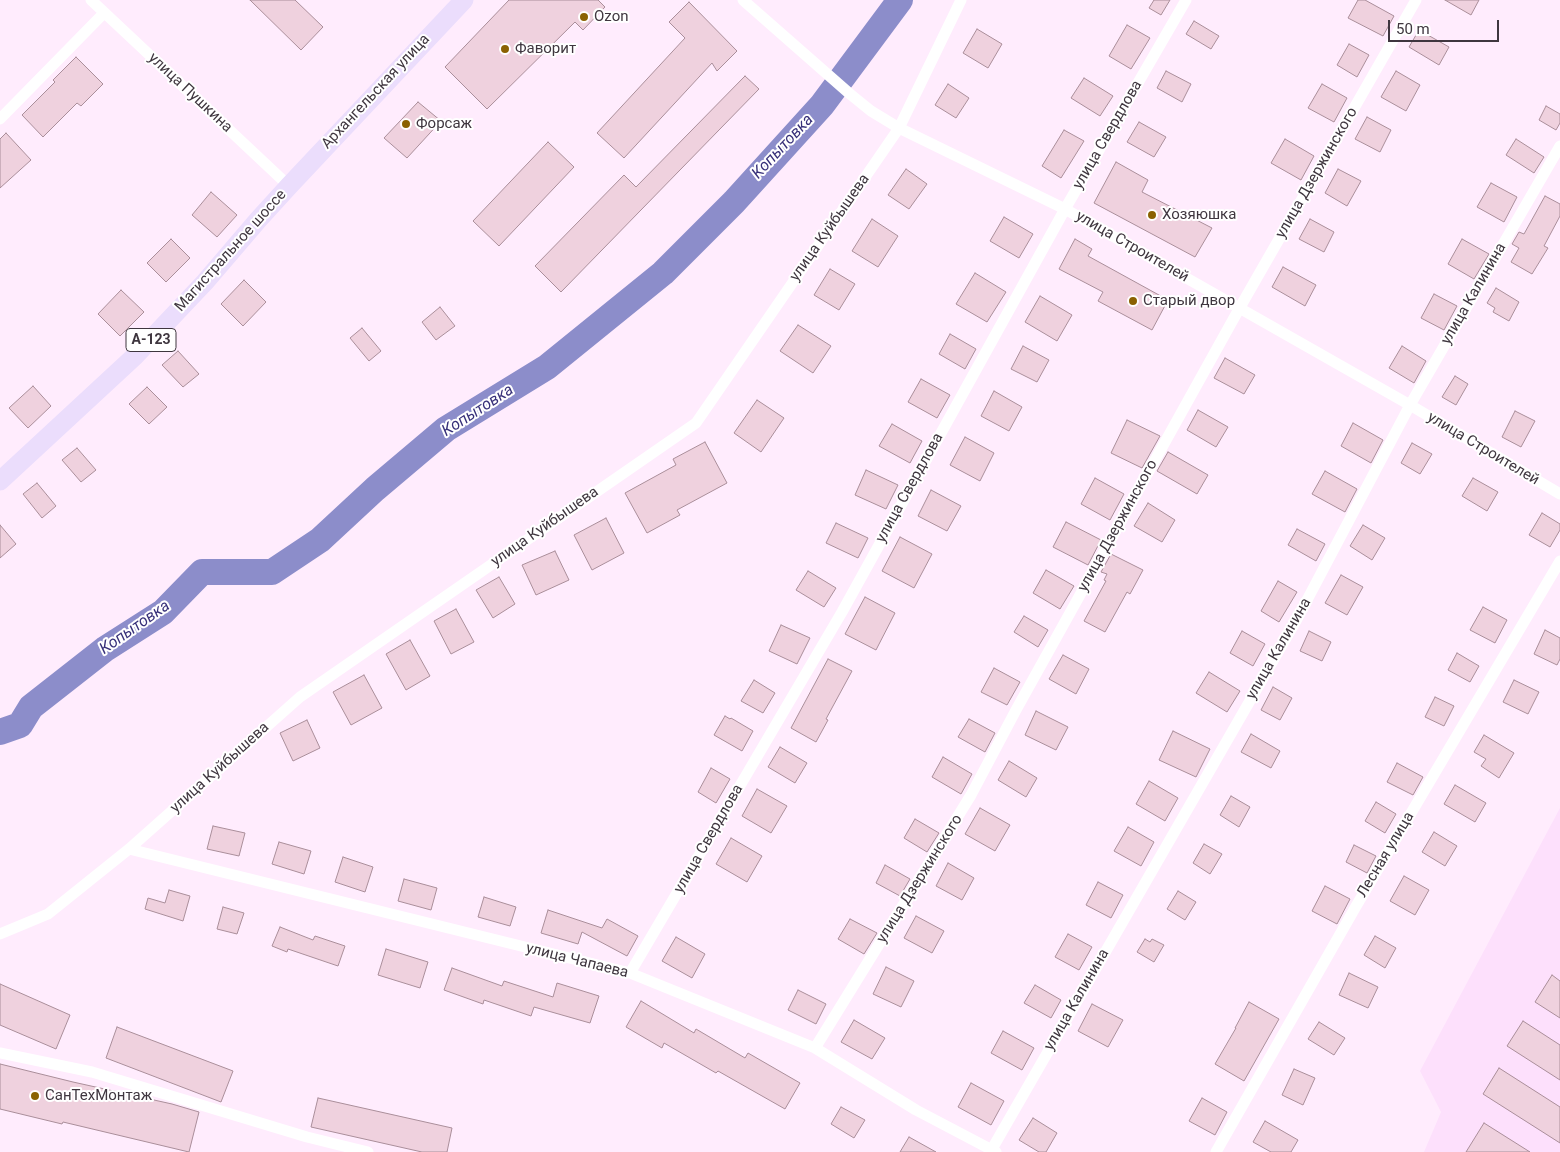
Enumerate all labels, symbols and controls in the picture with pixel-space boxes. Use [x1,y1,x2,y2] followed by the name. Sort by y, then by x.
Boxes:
[594,8,628,26] place label: Ozon
[1390,10,1501,42] scale bar
[578,11,590,23] marker: Ozon
[1396,20,1430,38] text: 50 m
[318,31,434,153] street label: Архангельская улица
[515,40,576,58] place label: Фаворит
[499,43,511,55] marker: Фаворит
[144,49,236,137] street label: улица Пушкина
[1070,77,1146,193] street label: улица Свердлова
[1272,104,1362,242] street label: улица Дзержинского
[748,111,818,183] water label: Копытовка
[416,115,472,133] place label: Форсаж
[400,118,412,130] marker: Форсаж
[786,171,874,285] street label: улица Куйбышева
[171,186,291,316] street label: Магистральное шоссе
[1162,206,1236,224] place label: Хозяюшка
[1072,207,1192,287] street label: улица Строителей
[1146,209,1158,221] marker: Хозяюшка
[1438,240,1510,348] street label: улица Калинина
[1143,292,1235,310] place label: Старый двор
[1127,295,1139,307] marker: Старый двор
[126,328,176,352] road number: А-123
[439,381,517,441] water label: Копытовка
[1424,408,1542,490] street label: улица Строителей
[872,430,948,546] street label: улица Свердлова
[1074,457,1162,595] street label: улица Дзержинского
[488,483,602,571] street label: улица Куйбышева
[1243,595,1315,703] street label: улица Калинина
[96,597,174,659] water label: Копытовка
[167,719,273,817] street label: улица Куйбышева
[671,781,747,897] street label: улица Свердлова
[1353,809,1419,901] street label: Лесная улица
[873,812,967,946] street label: улица Дзержинского
[524,940,630,982] street label: улица Чапаева
[1041,946,1113,1054] street label: улица Калинина
[45,1087,152,1105] place label: СанТехМонтаж
[29,1090,41,1102] marker: СанТехМонтаж

